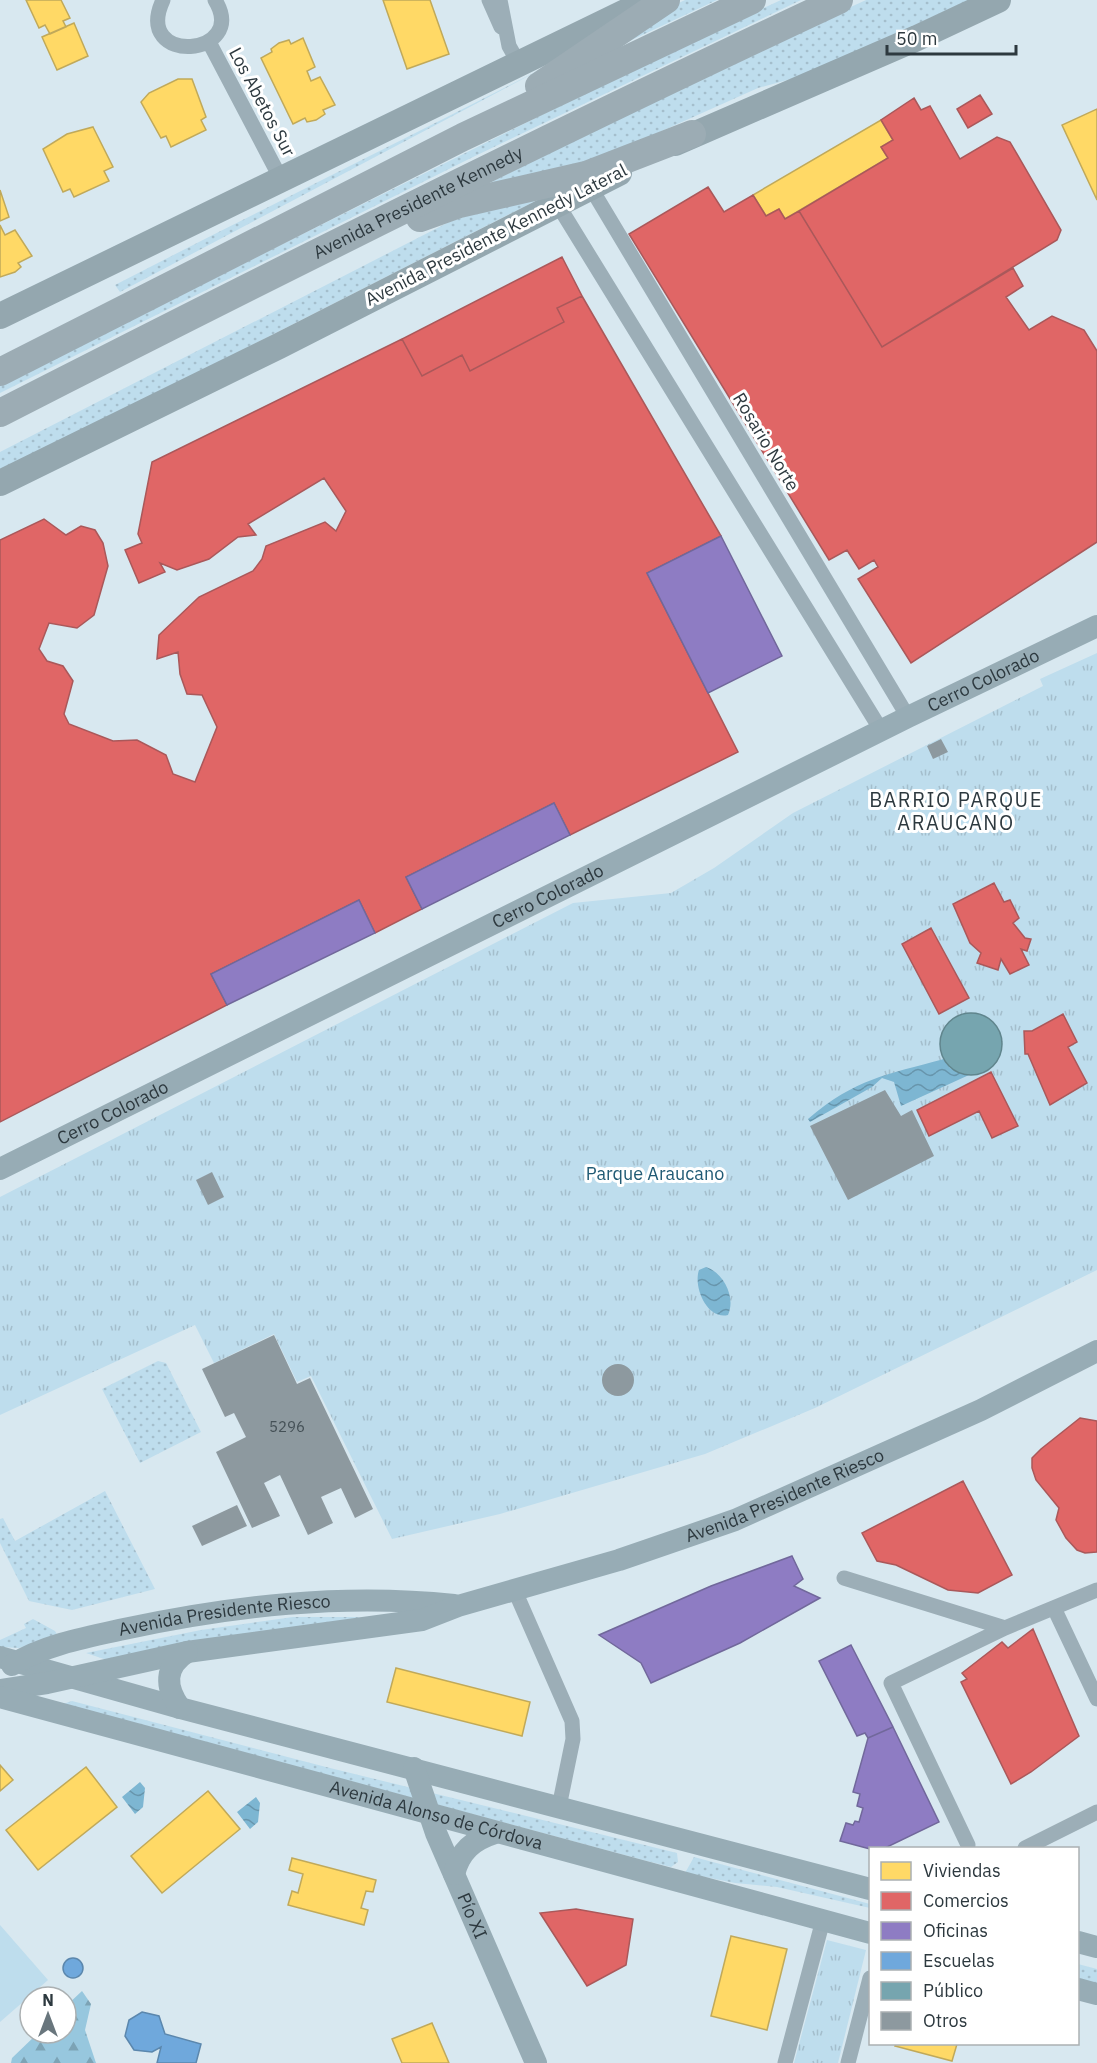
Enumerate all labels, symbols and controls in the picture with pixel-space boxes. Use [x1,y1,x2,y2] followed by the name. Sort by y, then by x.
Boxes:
[887,18,1016,56] scale bar
[896,27,938,50] text: 50 m
[224,43,301,161] street label: Los Abetos Sur
[309,141,526,264] street label: Avenida Presidente Kennedy
[361,158,631,311] street label: Avenida Presidente Kennedy Lateral
[728,388,805,495] street label: Rosario Norte
[923,644,1043,717] street label: Cerro Colorado
[869,786,1043,836] district label: BARRIO PARQUE ARAUCANO
[488,858,607,933] street label: Cerro Colorado
[53,1075,172,1150] street label: Cerro Colorado
[586,1162,724,1185] park label: Parque Araucano
[269,1417,305,1436] house number: 5296
[682,1443,888,1547] street label: Avenida Presidente Riesco
[116,1589,331,1641] street label: Avenida Presidente Riesco
[327,1775,546,1855] street label: Avenida Alonso de Córdova
[869,1847,1079,2045] legend
[923,1859,1001,1882] text: Viviendas
[452,1889,493,1942] street label: Pío XI
[923,1889,1009,1912] text: Comercios
[923,1919,988,1942] text: Oficinas
[923,1949,995,1972] text: Escuelas
[923,1979,983,2002] text: Público
[18,1985,78,2045] north arrow
[42,1990,54,2010] text: N
[923,2009,967,2032] text: Otros

